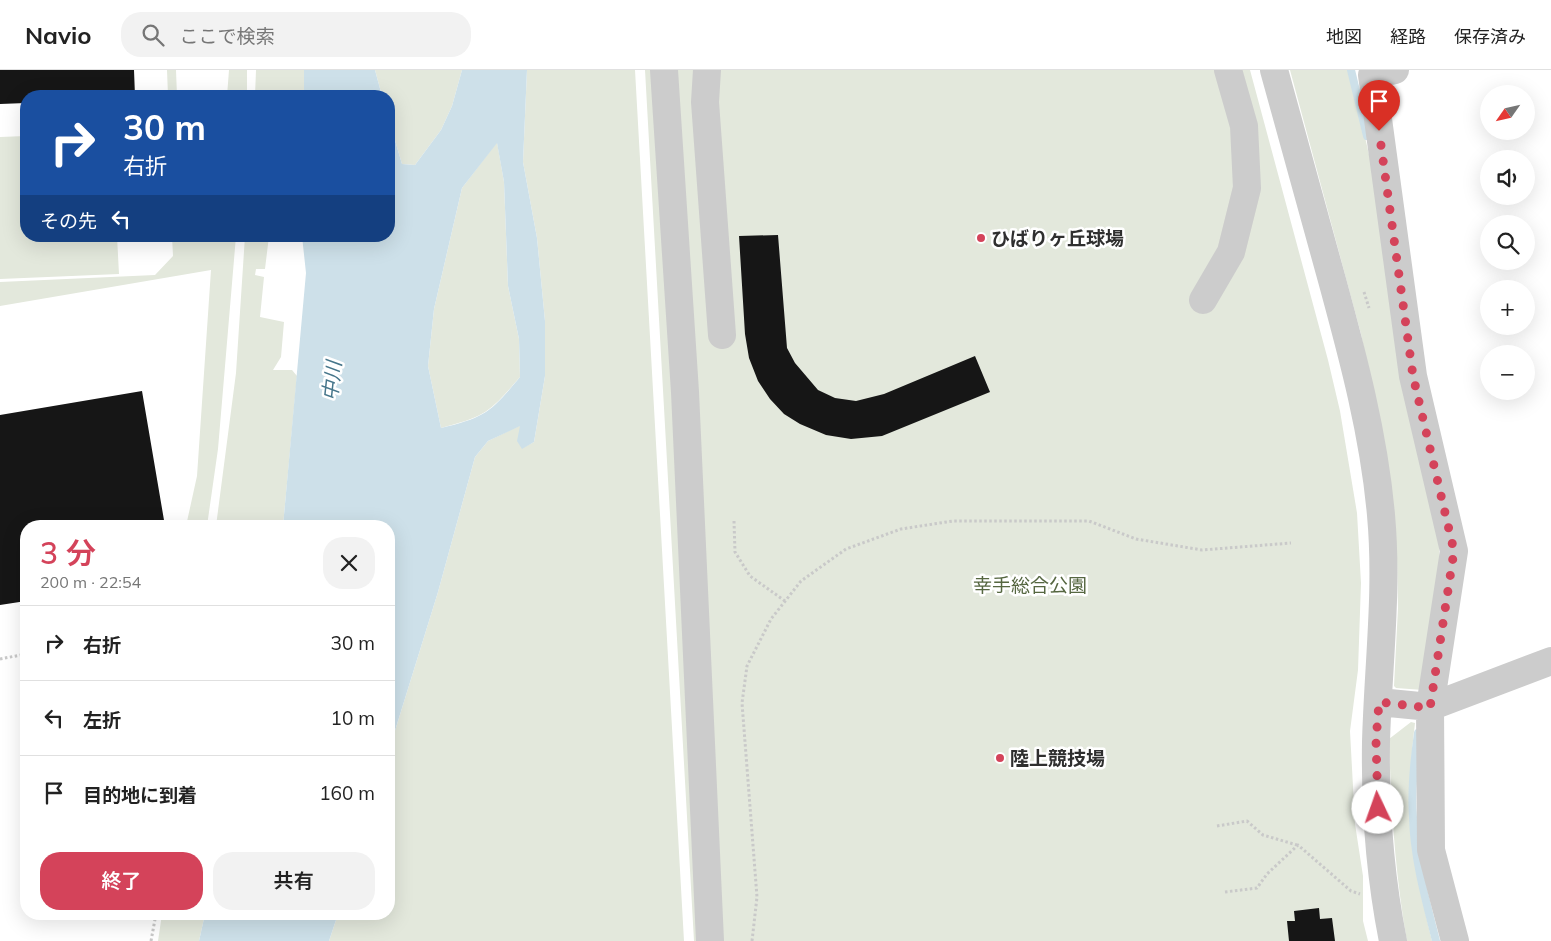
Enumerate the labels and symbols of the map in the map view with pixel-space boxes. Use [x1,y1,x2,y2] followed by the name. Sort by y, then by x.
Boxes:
[1358,80,1400,131] pin
[1480,85,1535,140] north arrow
[991,226,1124,250] place label: ひばりヶ丘球場
[975,232,987,244] marker: ひばりヶ丘球場
[317,358,346,402] water label: 中川
[973,573,1087,597] park label: 幸手総合公園
[1010,746,1105,770] place label: 陸上競技場
[994,752,1006,764] marker: 陸上競技場
[1351,781,1403,833] position arrow

